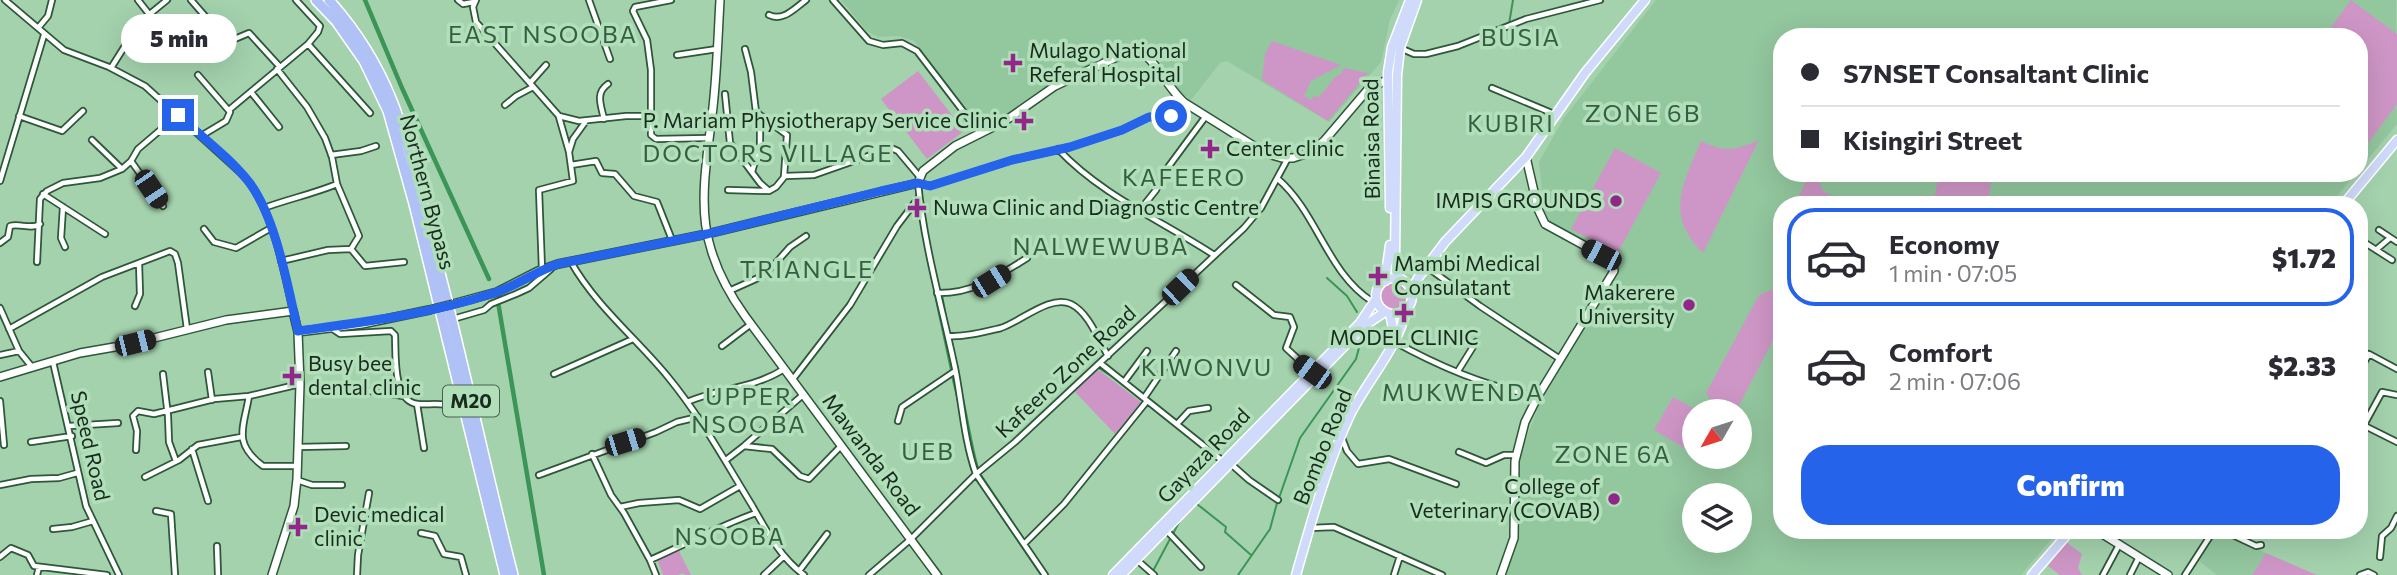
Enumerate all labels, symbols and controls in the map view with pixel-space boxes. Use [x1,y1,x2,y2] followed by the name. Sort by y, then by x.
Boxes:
[120,13,236,62] callout: 5 min
[448,19,638,48] district label: EAST NSOOBA
[1481,22,1561,51] district label: BUSIA
[150,24,208,52] text: 5 min
[1029,37,1187,86] place label: Mulago National Referal Hospital
[1003,53,1023,73] marker: Mulago National Referal Hospital
[1843,57,2149,88] text: S7NSET Consaltant Clinic
[1357,78,1384,200] street label: Binaisa Road
[1585,98,1701,127] district label: ZONE 6B
[162,99,194,131] route end
[1155,100,1187,132] route start
[643,107,1008,132] place label: P. Mariam Physiotherapy Service Clinic
[1467,109,1555,137] district label: KUBIRI
[396,111,461,272] street label: Northern Bypass
[1014,111,1034,131] marker: P. Mariam Physiotherapy Service Clinic
[1843,124,2022,155] text: Kisingiri Street
[1226,135,1344,160] place label: Center clinic
[642,138,894,167] district label: DOCTORS VILLAGE
[1200,139,1220,159] marker: Center clinic
[1122,162,1246,191] district label: KAFEERO
[131,166,172,212] car
[1435,187,1602,212] place label: IMPIS GROUNDS
[1608,193,1624,209] marker: IMPIS GROUNDS
[933,194,1259,219] place label: Nuwa Clinic and Diagnostic Centre
[907,198,927,218] marker: Nuwa Clinic and Diagnostic Centre
[1805,226,1868,289] icon: car
[1889,228,2000,259] text: Economy
[1012,231,1190,260] district label: NALWEWUBA
[1578,236,1625,274] car
[2272,242,2336,273] text: $1.72
[1394,250,1540,299] place label: Mambi Medical Consulatant
[740,254,874,283] district label: TRIANGLE
[1889,259,2017,287] text: 1 min · 07:05
[968,261,1015,301] car
[1158,265,1203,309] car
[1368,266,1388,286] marker: Mambi Medical Consulatant
[1578,279,1675,328] place label: Makerere University
[1681,297,1697,313] marker: Makerere University
[990,300,1140,442] street label: Kafeero Zone Road
[1394,303,1414,323] marker: MODEL CLINIC
[1329,324,1479,349] place label: MODEL CLINIC
[113,328,158,358] car
[1805,334,1868,397] icon: car
[1889,336,1992,367] text: Comfort
[308,350,421,399] place label: Busy bee dental clinic
[2268,350,2336,381] text: $2.33
[1289,351,1336,393] car
[1141,352,1273,381] district label: KIWONVU
[282,366,302,386] marker: Busy bee dental clinic
[1889,367,2021,395] text: 2 min · 07:06
[1382,377,1544,406] district label: MUKWENDA
[691,381,807,438] district label: UPPER NSOOBA
[1287,385,1356,508] street label: Bombo Road
[443,386,499,416] road number: M20
[67,388,116,503] street label: Speed Road
[818,388,926,520] street label: Mawanda Road
[1682,399,1752,469] north arrow
[1682,399,1752,553] map controls
[1151,402,1254,508] street label: Gayaza Road
[602,426,649,458] car
[901,436,955,465] district label: UEB
[1555,439,1671,468] district label: ZONE 6A
[1801,445,2340,525] button: Confirm
[1409,473,1601,522] place label: College of Veterinary (COVAB)
[1682,483,1752,553] button: layers
[1606,491,1622,507] marker: College of Veterinary (COVAB)
[314,501,444,550] place label: Devic medical clinic
[288,517,308,537] marker: Devic medical clinic
[674,522,786,550] district label: NSOOBA

